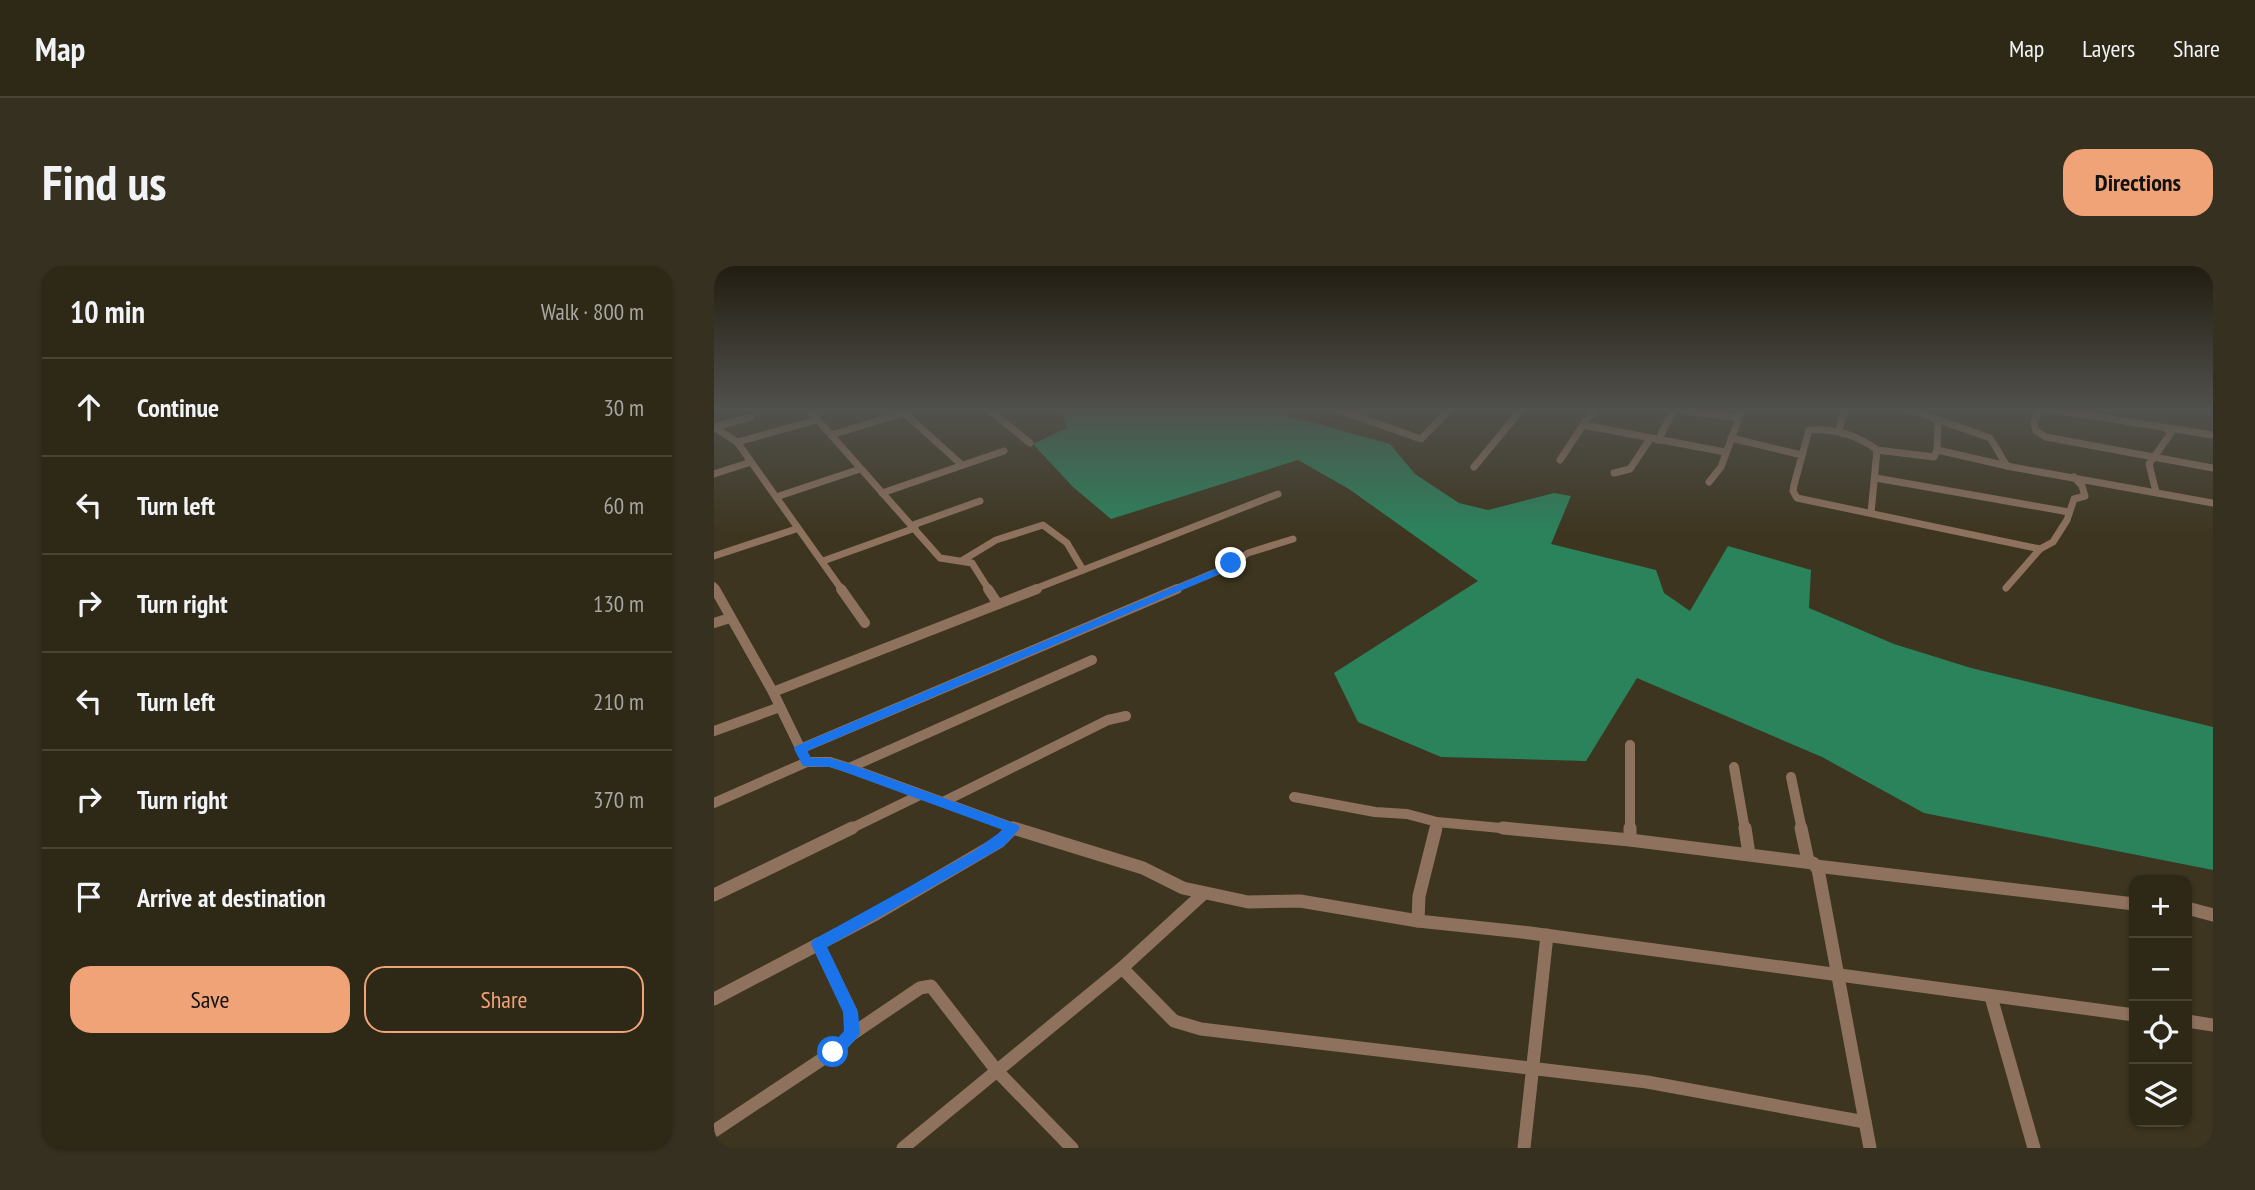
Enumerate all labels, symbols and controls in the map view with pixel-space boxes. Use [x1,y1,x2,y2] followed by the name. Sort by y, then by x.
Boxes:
[35,27,85,70] text: Map
[2009,33,2044,64] text: Map
[2082,33,2135,64] text: Layers
[2173,33,2220,64] text: Share
[2063,149,2213,216] button: Directions
[42,150,166,214] text: Find us
[70,292,145,331] text: 10 min
[541,297,644,326] text: Walk · 800 m
[70,388,108,426] icon: ahead
[137,391,219,424] text: Continue
[603,393,644,422] text: 30 m
[70,486,108,524] icon: left
[137,489,215,522] text: Turn left
[603,491,644,520] text: 60 m
[1215,547,1246,578] route end
[70,584,108,622] icon: right
[137,587,228,620] text: Turn right
[593,589,644,618] text: 130 m
[70,682,108,720] icon: left
[137,685,215,718] text: Turn left
[593,687,644,716] text: 210 m
[70,780,108,818] icon: right
[137,783,228,816] text: Turn right
[593,785,644,814] text: 370 m
[2129,875,2192,1127] map controls
[2129,875,2192,938] button: +
[70,878,108,916] icon: arrive
[137,881,326,914] text: Arrive at destination
[2129,938,2192,1001] button: −
[70,966,350,1033] button: Save
[364,966,644,1033] button: Share
[2129,1001,2192,1064] button: locate
[817,1036,848,1067] route start
[2129,1064,2192,1127] button: layers

